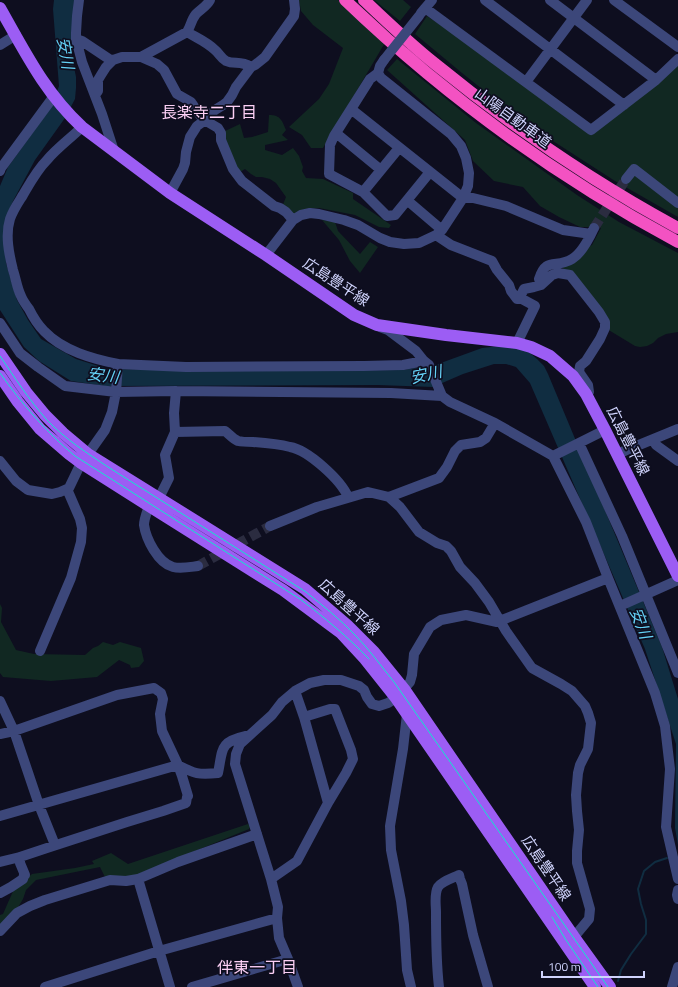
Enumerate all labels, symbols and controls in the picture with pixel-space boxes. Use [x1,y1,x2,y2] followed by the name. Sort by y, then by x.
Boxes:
[51,35,81,73] water label: 安川
[470,82,556,153] street label: 山陽自動車道
[161,100,257,124] district label: 長楽寺二丁目
[299,252,374,312] street label: 広島豊平線
[408,359,446,389] water label: 安川
[86,361,122,389] water label: 安川
[601,402,656,479] street label: 広島豊平線
[314,573,385,640] street label: 広島豊平線
[624,604,659,644] water label: 安川
[516,830,577,905] street label: 広島豊平線
[542,953,644,979] scale bar
[217,955,297,979] district label: 伴東一丁目
[548,957,581,976] text: 100 m

